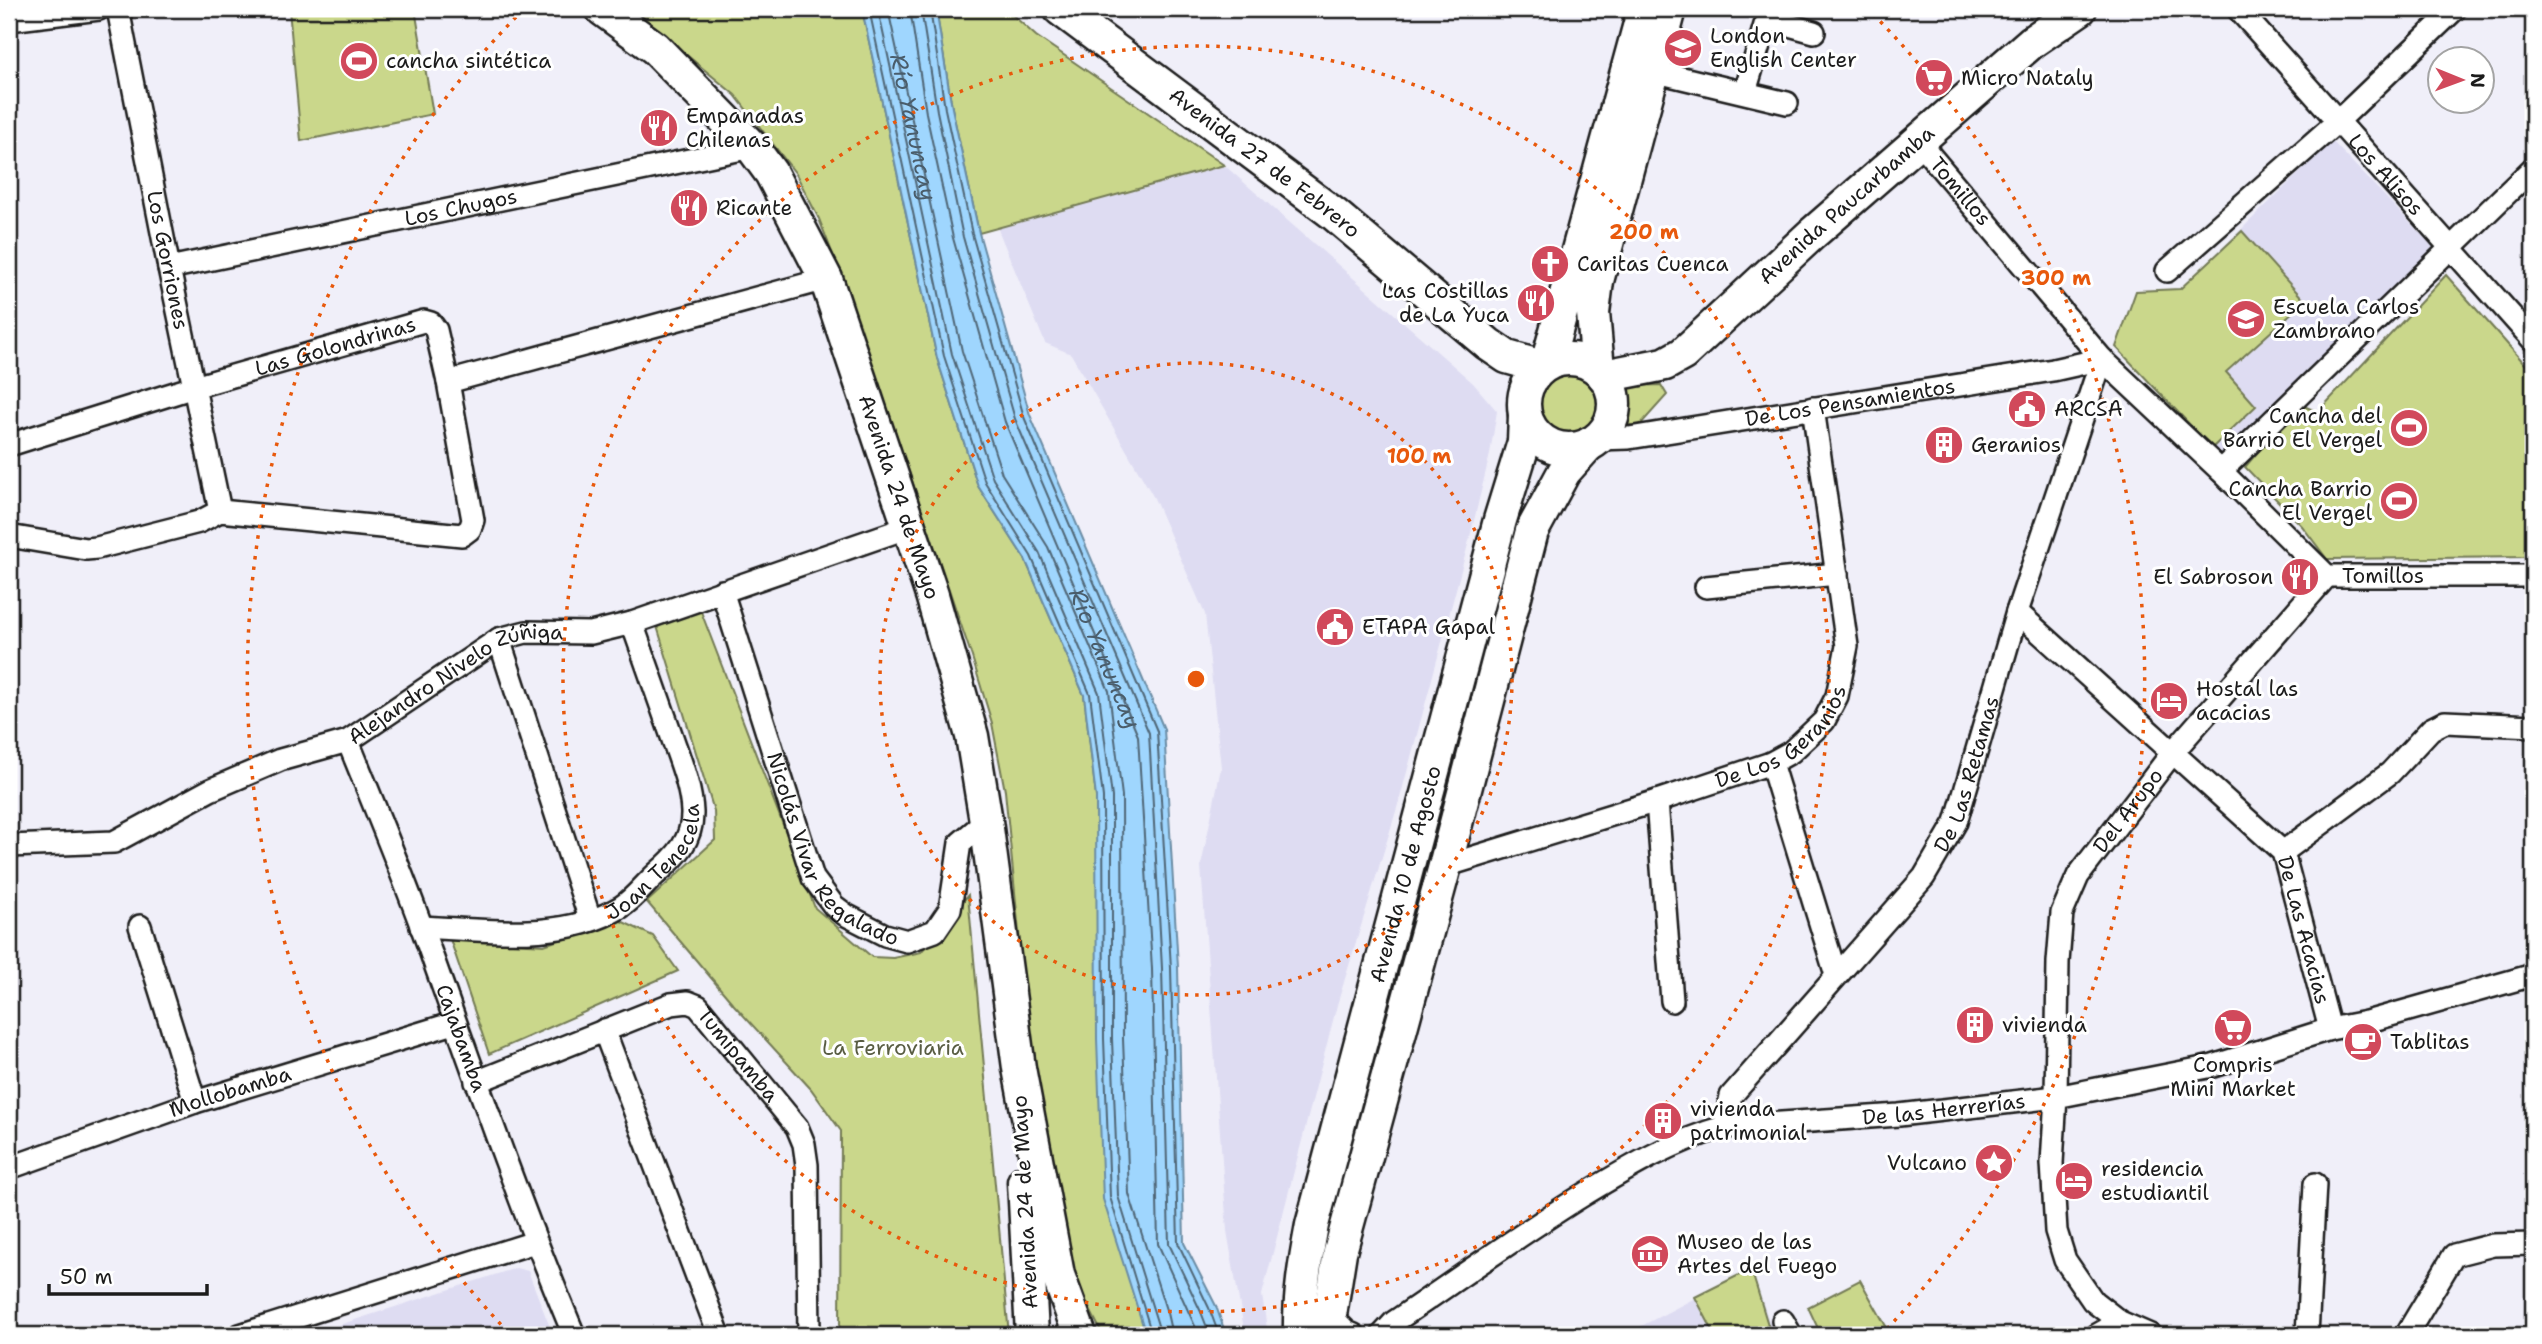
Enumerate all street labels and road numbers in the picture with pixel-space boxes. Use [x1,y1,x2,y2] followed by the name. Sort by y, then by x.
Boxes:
[1163,81,1366,244] street label: Avenida 27 de Febrero
[1753,119,1940,291] street label: Avenida Paucarbamba
[2342,128,2430,222] street label: Los Alisos
[1923,151,1998,232] street label: Tomillos
[402,182,520,233] street label: Los Chugos
[140,188,196,332] street label: Los Gorriones
[252,310,419,383] street label: Las Golondrinas
[1743,372,1957,433] street label: De Los Pensamientos
[852,391,946,603] street label: Avenida 24 de Mayo
[2342,562,2424,590] street label: Tomillos
[342,617,563,751] street label: Alejandro Nivelo Zúñiga
[1712,684,1853,795] street label: De Los Geranios
[1927,693,2006,858] street label: De Las Retamas
[760,749,902,952] street label: Nicolás Vivar Regalado
[2087,762,2170,859] street label: Del Arupo
[1363,763,1448,986] street label: Avenida 10 de Agosto
[601,803,706,927] street label: Joan Tenecela
[2271,853,2337,1007] street label: De Las Acacias
[429,980,493,1096] street label: Cajabamba
[691,1002,785,1108] street label: Tumipamba
[165,1059,295,1124] street label: Mollobamba
[1861,1087,2027,1131] street label: De las Herrerías
[1005,1094,1045,1310] street label: Avenida 24 de Mayo

